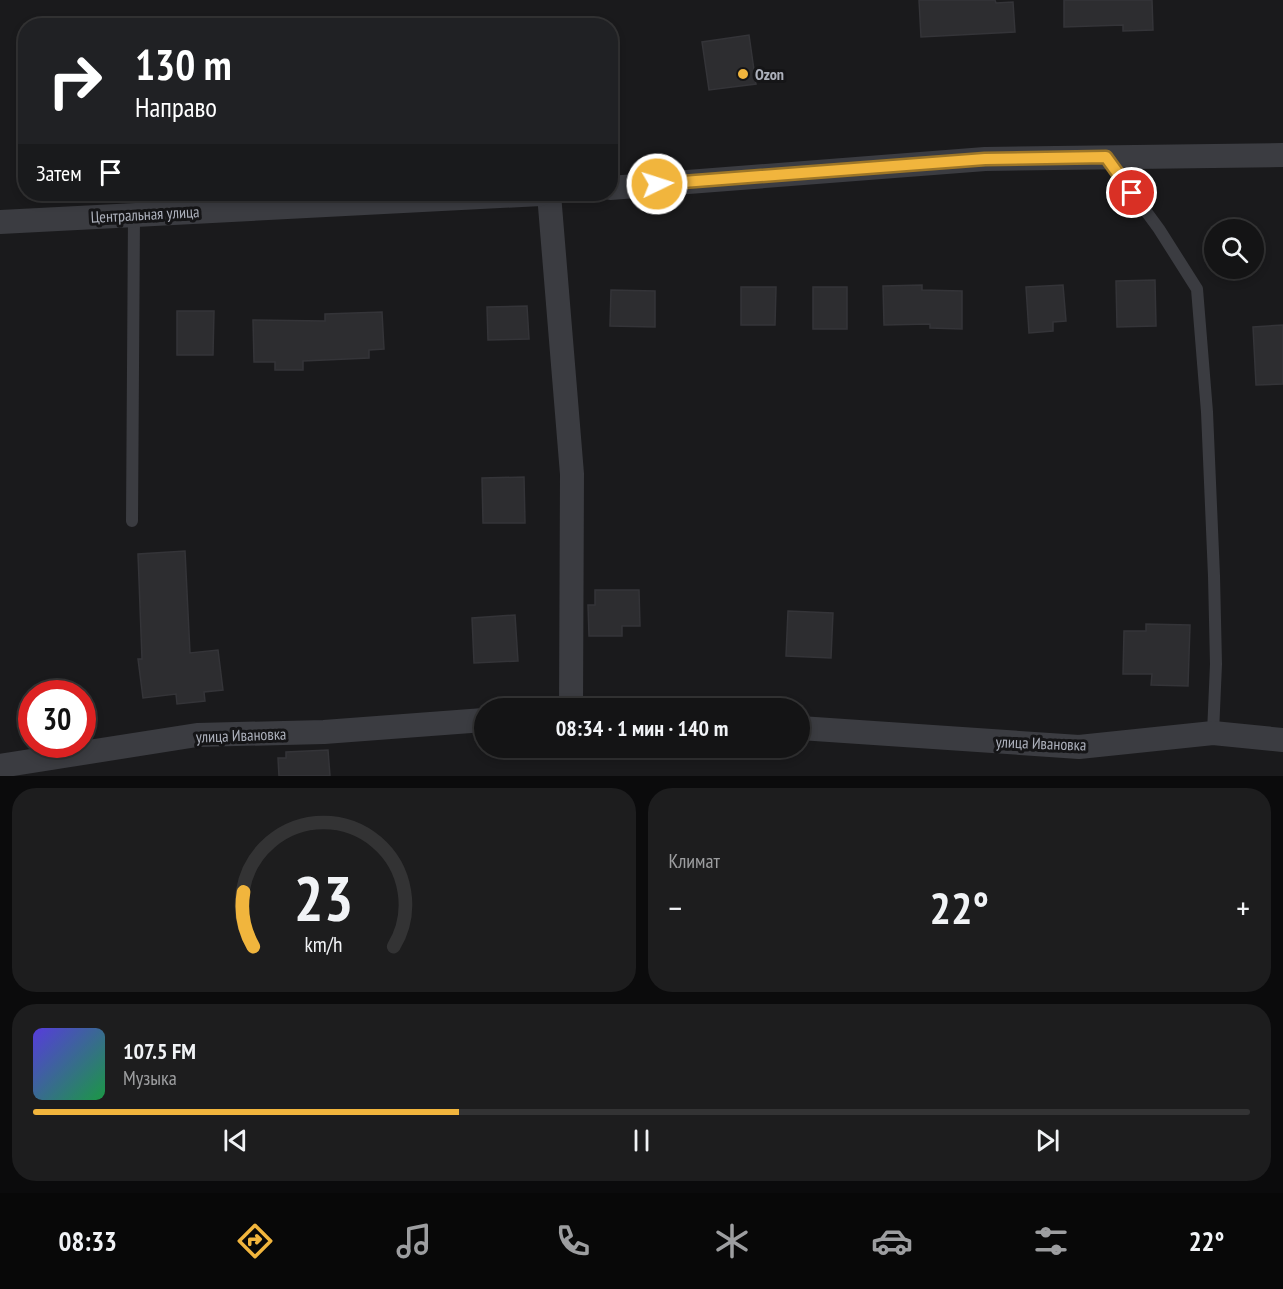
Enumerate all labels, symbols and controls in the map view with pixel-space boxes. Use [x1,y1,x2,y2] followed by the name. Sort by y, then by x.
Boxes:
[135,37,232,92] text: 130 m
[36,42,114,120] icon: right
[755,64,784,84] place label: Ozon
[736,67,750,81] marker: Ozon
[135,90,217,124] text: Направо
[625,152,689,216] position arrow
[94,156,127,189] icon: arrive
[36,159,82,187] text: Затем
[1106,167,1157,218] pin
[1115,176,1148,209] icon: arrive
[90,201,200,227] street label: Центральная улица
[1204,219,1264,279] map controls
[1204,219,1264,279] button: search
[18,680,96,758] speed limit sign: 30
[556,714,728,742] text: 08:34 · 1 мин · 140 m
[195,723,287,747] street label: улица Ивановка
[995,731,1087,755] street label: улица Ивановка
[669,848,720,874] text: Климат
[294,857,354,938] text: 23
[930,878,989,936] text: 22°
[669,886,682,929] text: −
[1236,886,1250,929] text: +
[305,930,343,958] text: km/h
[123,1037,196,1065] text: 107.5 FM
[123,1065,177,1091] text: Музыка
[219,1124,252,1157] icon: previous
[625,1124,658,1157] icon: pause
[1031,1124,1064,1157] icon: next
[234,1220,276,1262] icon: directions
[393,1220,435,1262] icon: music
[552,1220,594,1262] icon: phone
[711,1220,753,1262] icon: climate
[871,1220,913,1262] icon: car
[1030,1220,1072,1262] icon: filters
[59,1224,117,1258] text: 08:33
[1189,1224,1224,1258] text: 22°

